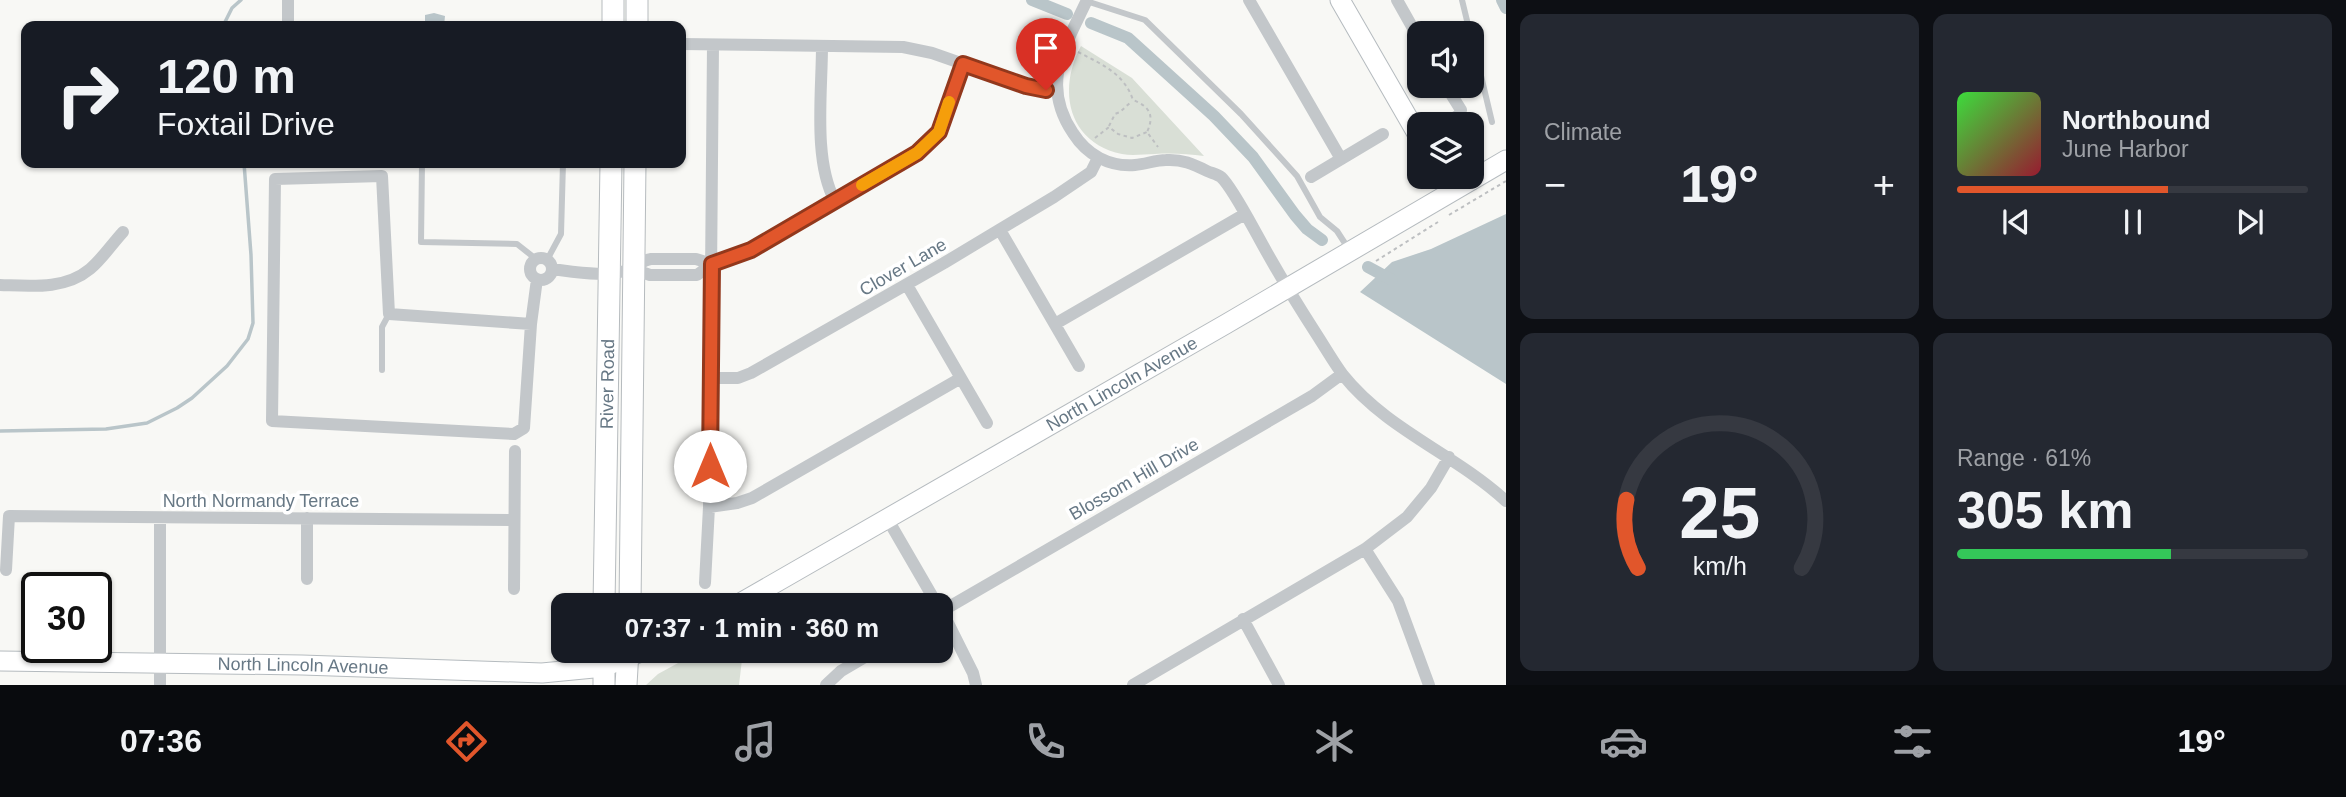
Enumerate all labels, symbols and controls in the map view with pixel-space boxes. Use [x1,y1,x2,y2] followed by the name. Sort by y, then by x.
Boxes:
[1016,18,1076,90] pin
[1407,21,1484,189] map controls
[1407,21,1484,98] button: sound
[1027,29,1065,67] icon: arrive
[42,49,133,140] icon: right
[157,49,296,103] text: 120 m
[2062,105,2211,135] text: Northbound
[157,106,335,142] text: Foxtail Drive
[1407,112,1484,189] button: layers
[1544,119,1622,145] text: Climate
[2062,136,2189,162] text: June Harbor
[1680,155,1759,213] text: 19°
[1544,164,1566,206] text: −
[1873,164,1895,206] text: +
[1997,203,2035,241] icon: previous
[2114,203,2152,241] icon: pause
[2231,203,2269,241] icon: next
[856,234,950,300] street label: Clover Lane
[1043,333,1201,435] street label: North Lincoln Avenue
[597,339,618,429] street label: River Road
[673,429,747,503] position arrow
[1066,434,1202,524] street label: Blossom Hill Drive
[1957,445,2091,471] text: Range · 61%
[1679,472,1760,553] text: 25
[1957,481,2133,539] text: 305 km
[163,491,359,511] street label: North Normandy Terrace
[1692,552,1747,580] text: km/h
[21,572,112,663] speed limit sign: 30
[625,613,879,643] text: 07:37 · 1 min · 360 m
[217,654,389,678] street label: North Lincoln Avenue
[442,717,491,766] icon: directions
[731,717,780,766] icon: music
[1021,717,1070,766] icon: phone
[1310,717,1359,766] icon: climate
[1599,717,1648,766] icon: car
[1888,717,1937,766] icon: filters
[120,723,202,759] text: 07:36
[2177,723,2226,759] text: 19°

